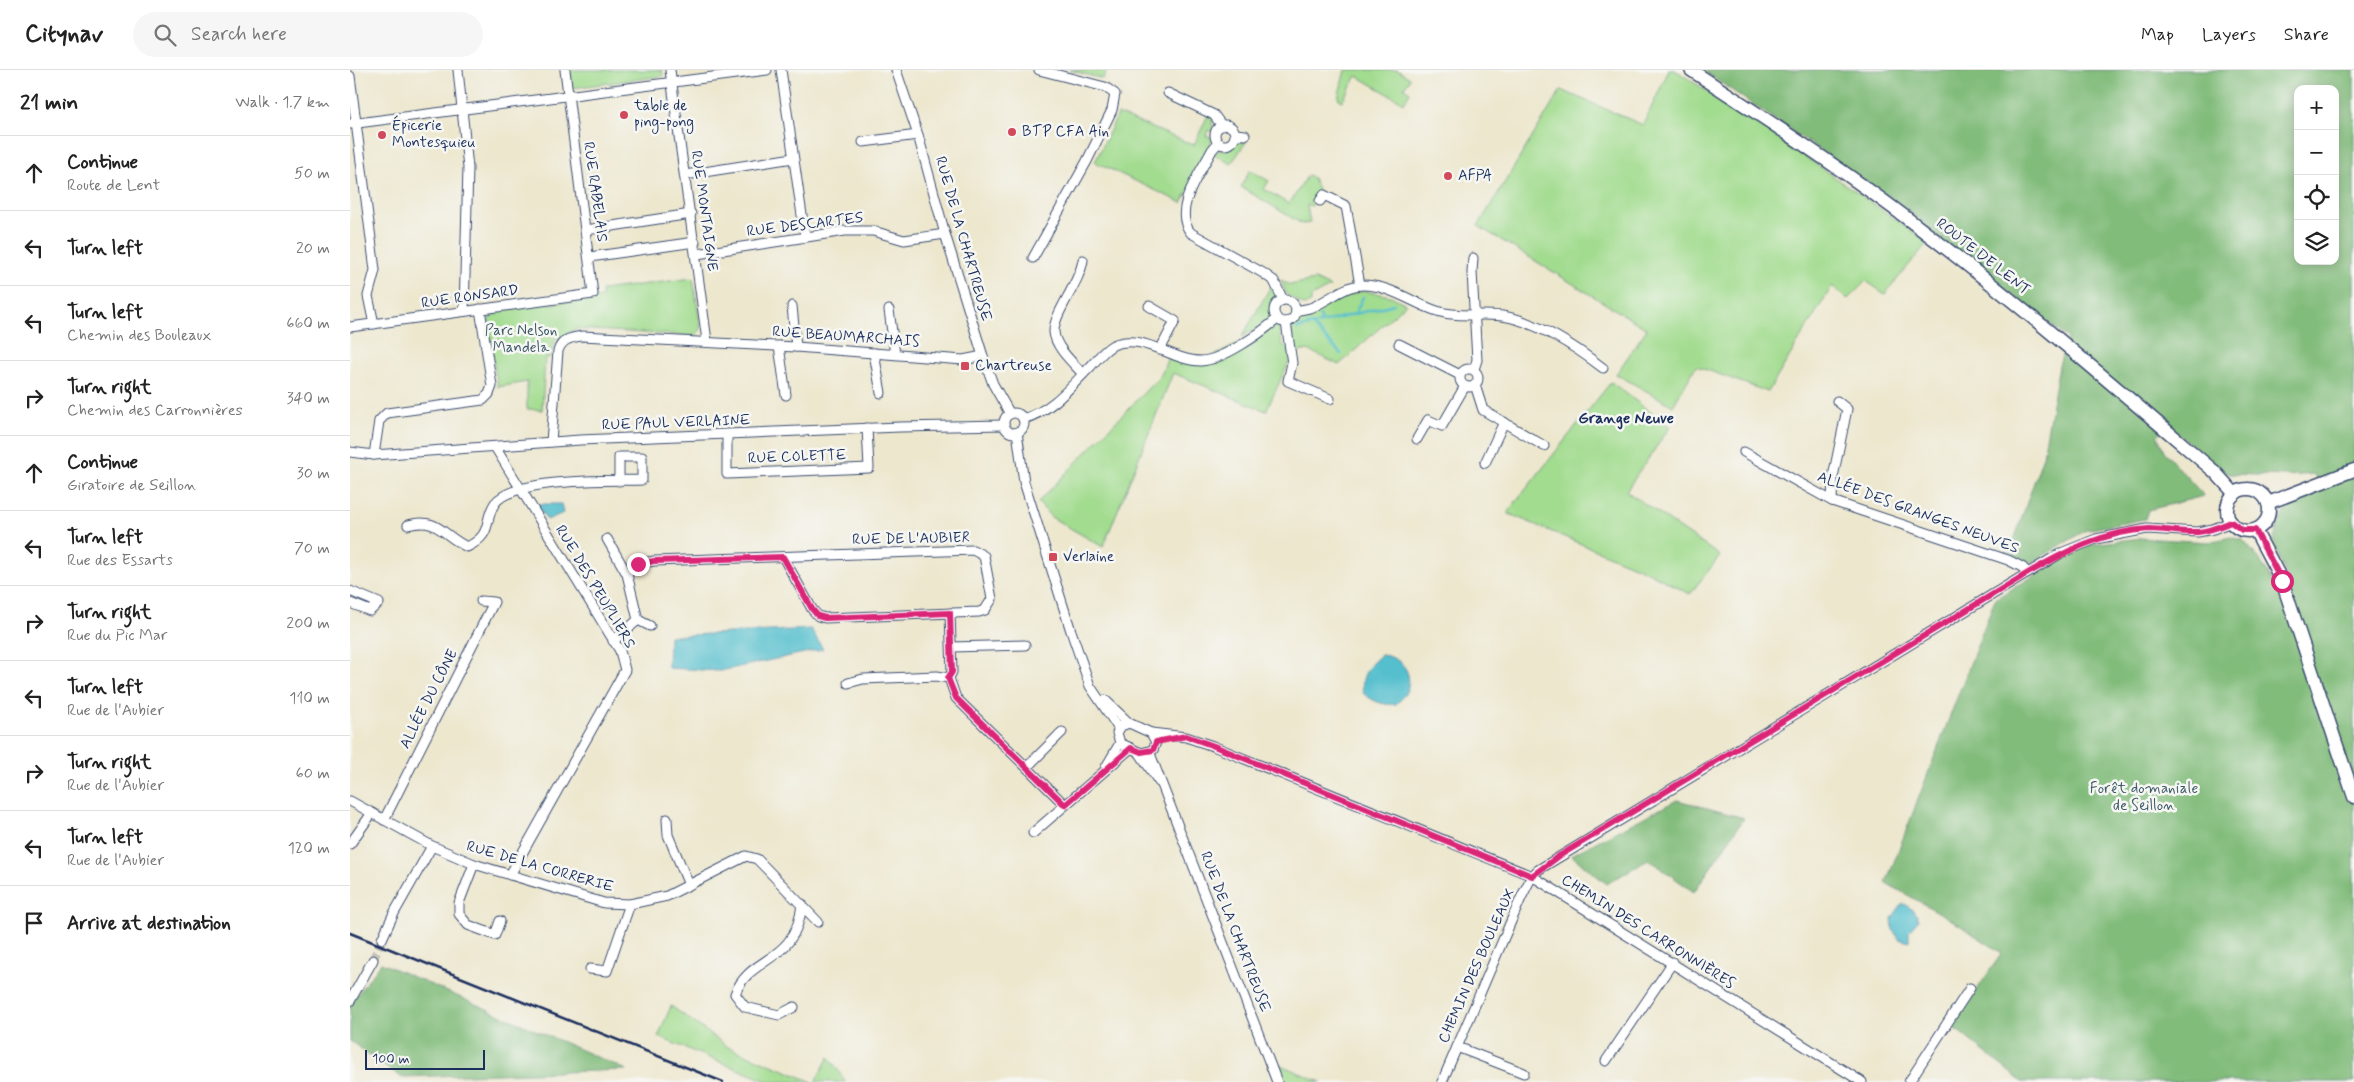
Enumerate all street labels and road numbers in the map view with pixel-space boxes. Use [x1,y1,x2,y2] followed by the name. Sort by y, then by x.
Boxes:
[578,141,612,243] street label: RUE RABELAIS
[686,149,722,273] street label: RUE MONTAIGNE
[930,154,996,324] street label: RUE DE LA CHARTREUSE
[746,208,865,242] street label: RUE DESCARTES
[1932,214,2034,300] street label: ROUTE DE LENT
[420,280,520,314] street label: RUE RONSARD
[772,322,921,352] street label: RUE BEAUMARCHAIS
[601,410,751,436] street label: RUE PAUL VERLAINE
[747,445,847,469] street label: RUE COLETTE
[1814,466,2022,559] street label: ALLÉE DES GRANGES NEUVES
[550,522,640,652] street label: RUE DES PEUPLIERS
[852,528,970,550] street label: RUE DE L'AUBIER
[394,645,463,752] street label: ALLÉE DU CÔNE
[464,836,616,898] street label: RUE DE LA CORRERIE
[1195,849,1275,1016] street label: RUE DE LA CHARTREUSE
[1557,870,1739,994] street label: CHEMIN DES CARRONNIÈRES
[1434,886,1520,1046] street label: CHEMIN DES BOULEAUX

